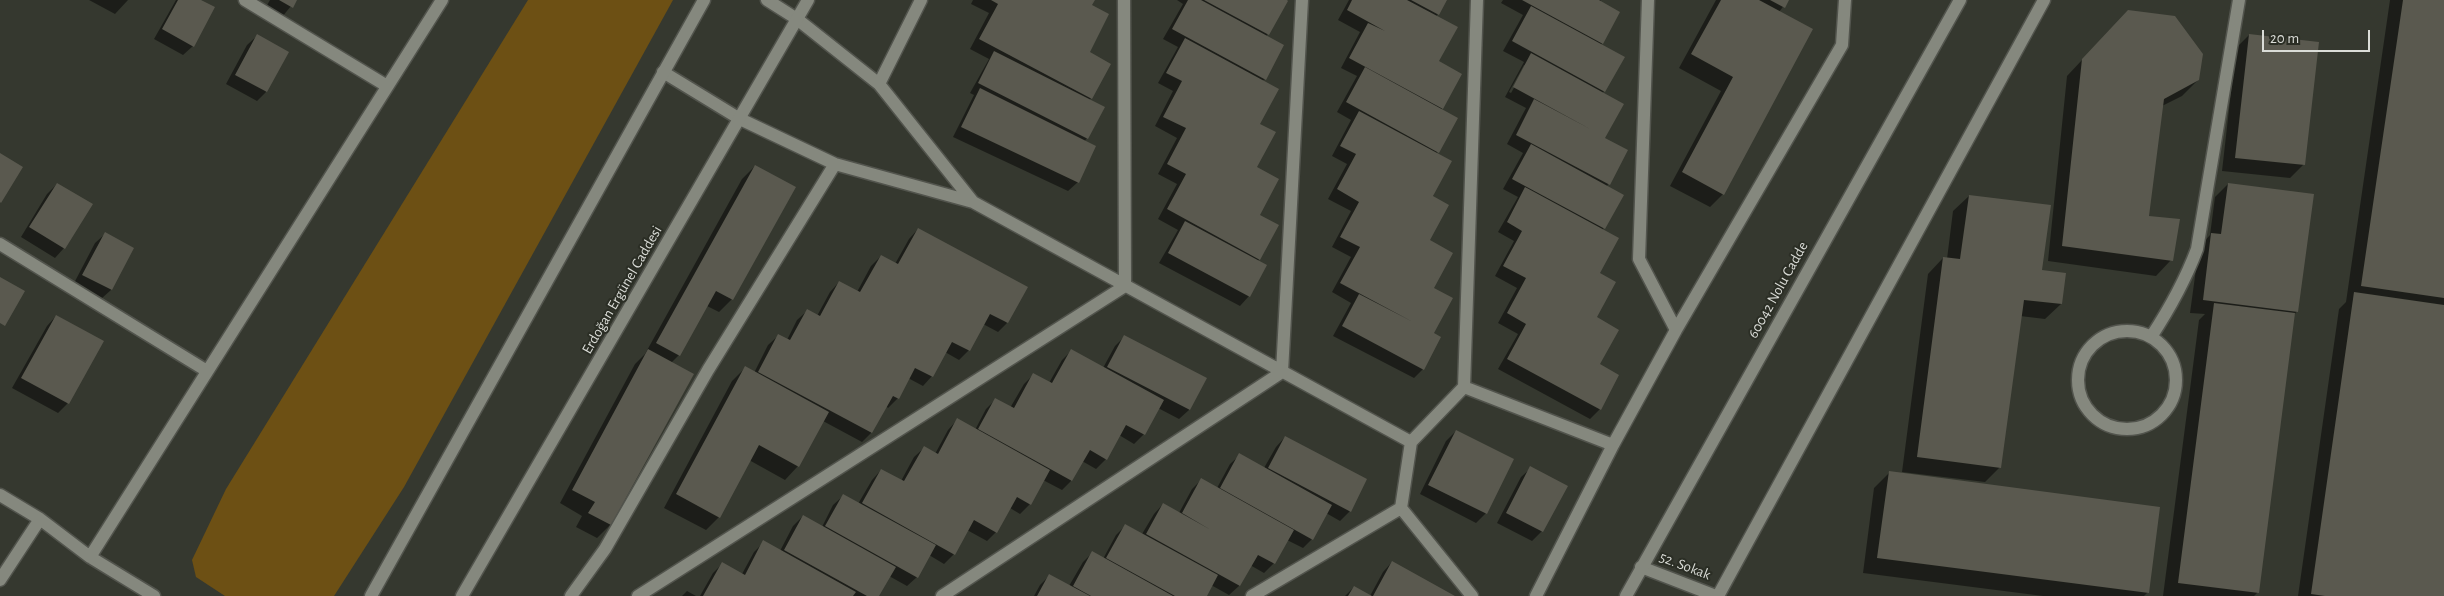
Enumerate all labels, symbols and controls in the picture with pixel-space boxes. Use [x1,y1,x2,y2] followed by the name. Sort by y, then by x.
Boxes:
[2264,20,2372,52] scale bar
[2270,31,2299,46] text: 20 m
[578,223,666,357] street label: Erdoğan Ergünel Caddesi
[1744,239,1812,341] street label: 60042 Nolu Cadde
[1657,548,1713,584] street label: 52. Sokak

